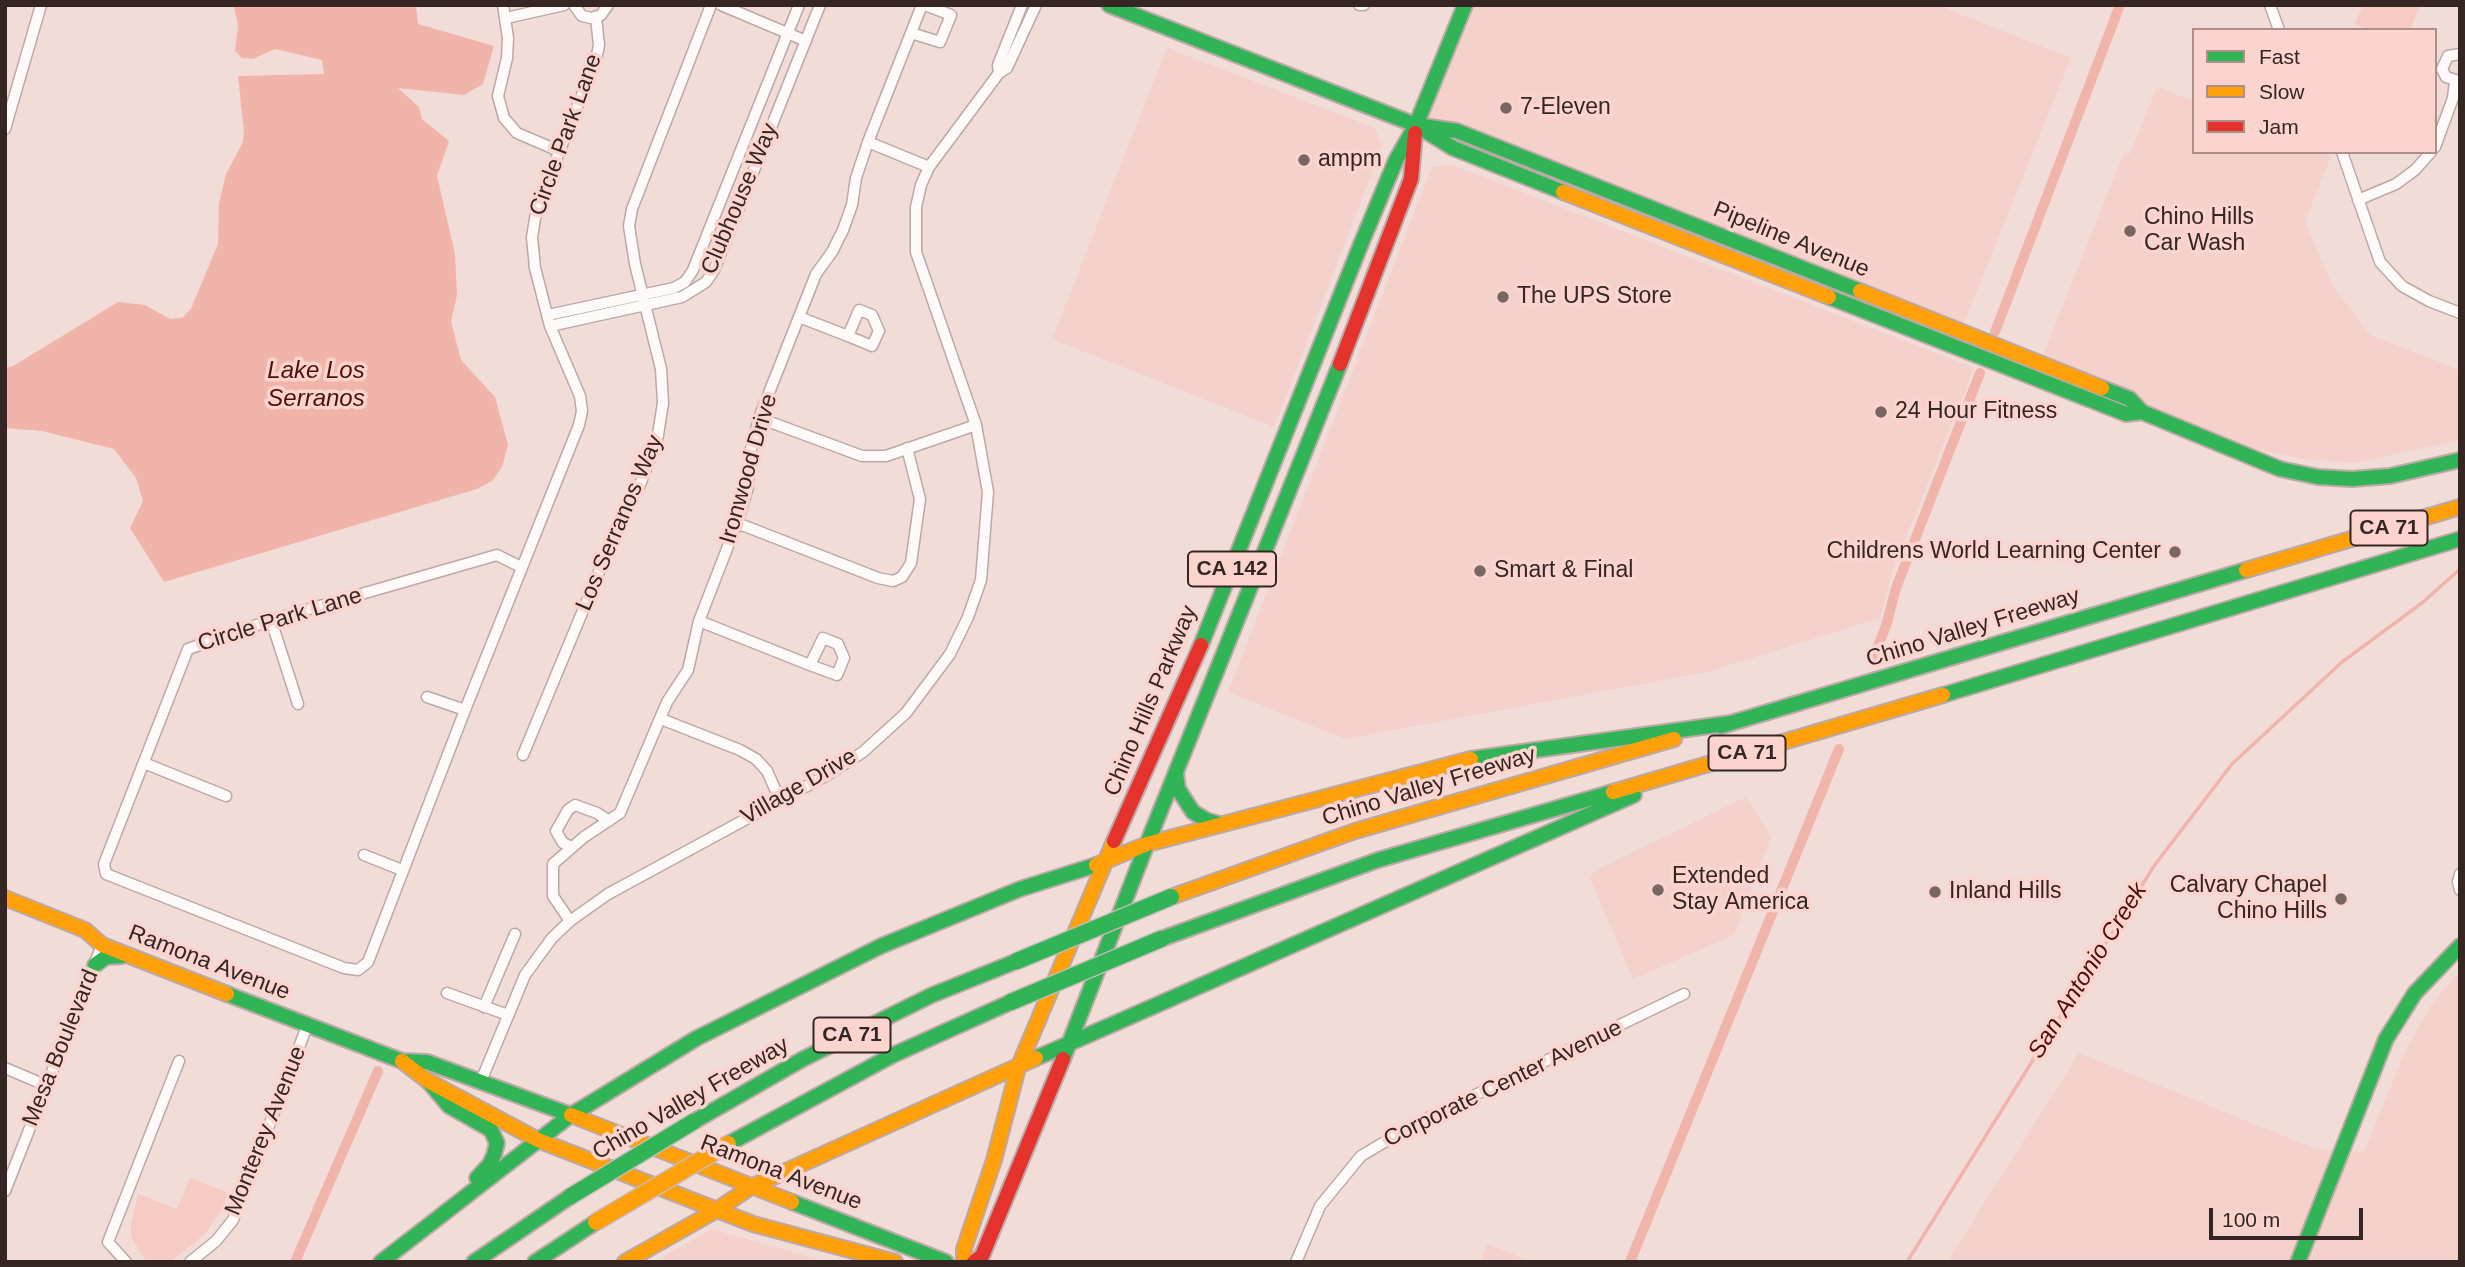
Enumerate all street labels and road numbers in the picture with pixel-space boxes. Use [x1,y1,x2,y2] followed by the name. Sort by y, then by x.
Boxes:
[524,50,608,220] street label: Circle Park Lane
[696,119,784,279] street label: Clubhouse Way
[1709,196,1873,284] street label: Pipeline Avenue
[714,391,784,547] street label: Ironwood Drive
[571,431,669,615] street label: Los Serranos Way
[2350,510,2428,546] road number: CA 71
[1188,552,1276,586] road number: CA 142
[195,582,365,658] street label: Circle Park Lane
[1863,582,2083,674] street label: Chino Valley Freeway
[1098,601,1204,801] street label: Chino Hills Parkway
[1708,736,1786,770] road number: CA 71
[1319,741,1539,833] street label: Chino Valley Freeway
[736,743,862,831] street label: Village Drive
[124,919,294,1007] street label: Ramona Avenue
[17,966,105,1130] street label: Mesa Boulevard
[1379,1014,1627,1154] street label: Corporate Center Avenue
[814,1018,890,1052] road number: CA 71
[588,1032,794,1166] street label: Chino Valley Freeway
[220,1042,312,1220] street label: Monterey Avenue
[696,1129,866,1217] street label: Ramona Avenue

